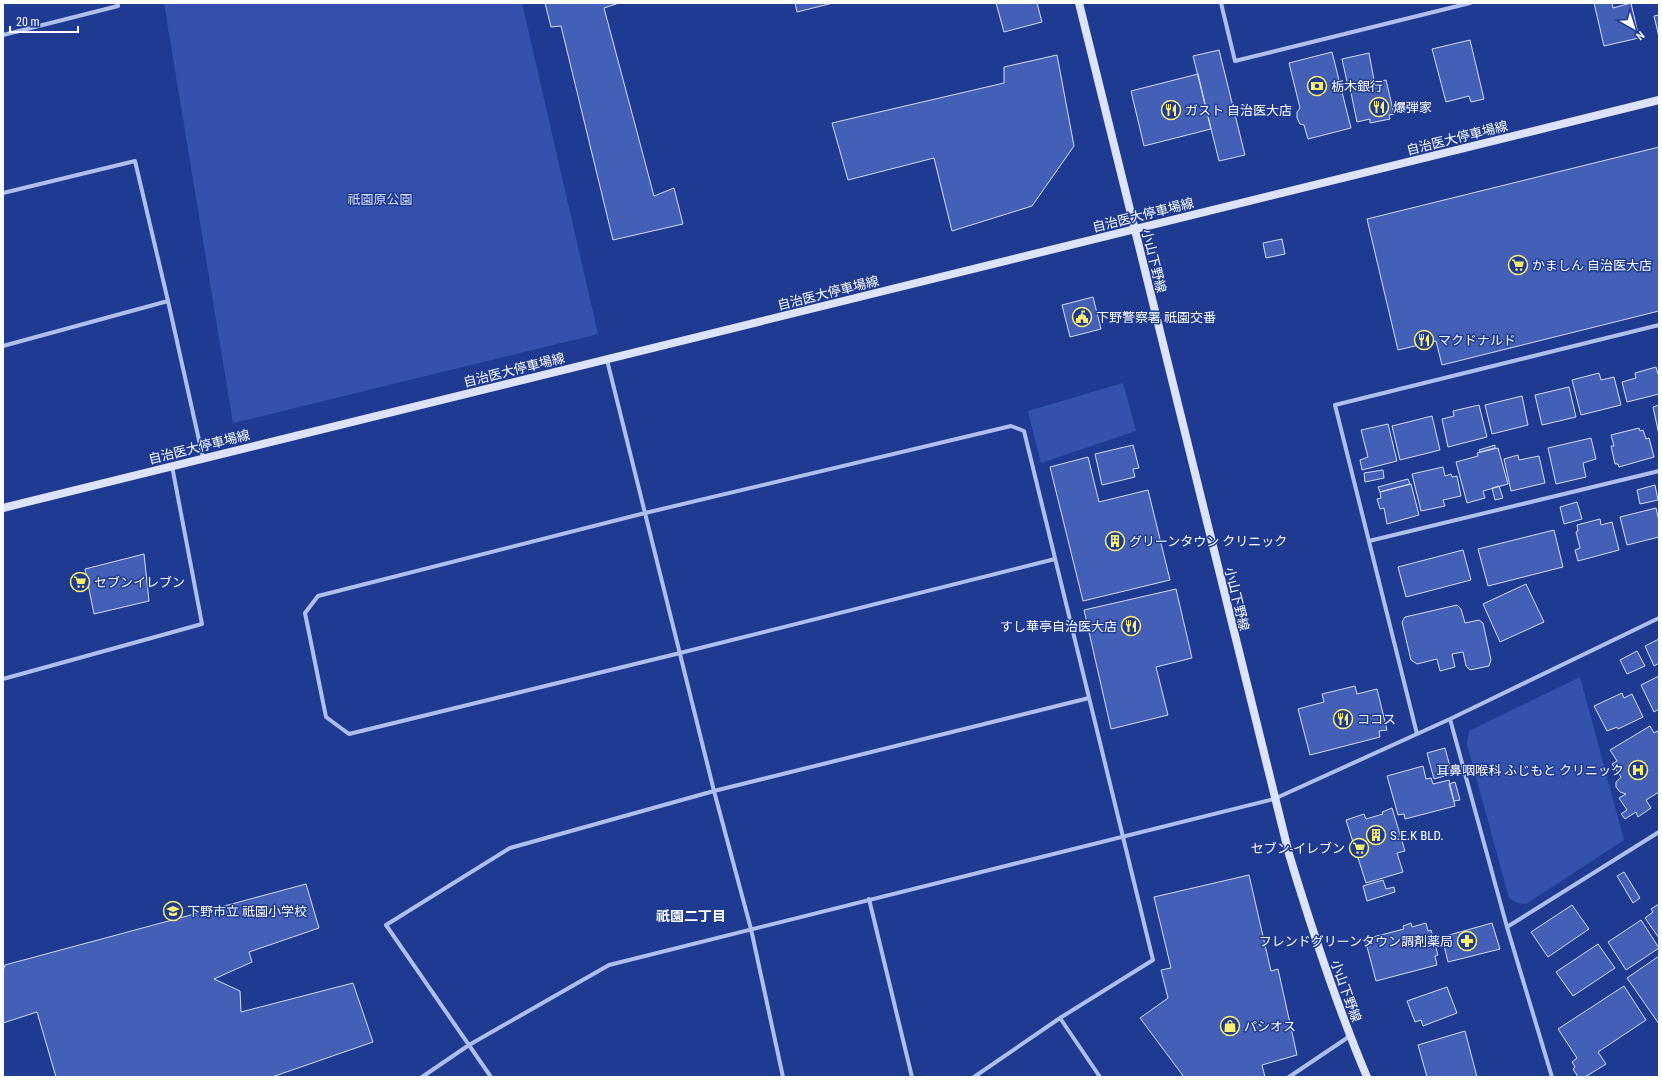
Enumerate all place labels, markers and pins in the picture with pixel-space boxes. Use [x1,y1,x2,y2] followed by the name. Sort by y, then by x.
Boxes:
[1306,75,1328,97] bank icon: 栃木銀行
[1331,79,1383,94] place label: 栃木銀行
[1368,96,1390,118] restaurant icon: 爆弾家
[1160,99,1182,121] restaurant icon: ガスト 自治医大店
[1393,100,1432,115] place label: 爆弾家
[1185,103,1292,118] place label: ガスト 自治医大店
[1507,254,1529,276] supermarket icon: かましん 自治医大店
[1532,258,1652,273] place label: かましん 自治医大店
[1071,306,1093,328] public building icon: 下野警察署 祇園交番
[1096,310,1216,325] place label: 下野警察署 祇園交番
[1413,329,1435,351] restaurant icon: マクドナルド
[1438,333,1516,348] place label: マクドナルド
[1104,530,1126,552] building icon: グリーンタウン クリニック
[1129,534,1287,549] place label: グリーンタウン クリニック
[69,571,91,593] supermarket icon: セブンイレブン
[94,575,185,590] place label: セブンイレブン
[1120,615,1142,637] restaurant icon: すし華亭自治医大店
[1000,619,1117,634] place label: すし華亭自治医大店
[1332,708,1354,730] restaurant icon: ココス
[1357,712,1396,727] place label: ココス
[1627,759,1649,781] hospital icon: 耳鼻咽喉科 ふじもと クリニック
[1436,763,1624,778] place label: 耳鼻咽喉科 ふじもと クリニック
[1365,824,1387,846] building icon: S.E.K BLD.
[1390,828,1444,843] place label: S.E.K BLD.
[1348,837,1370,859] supermarket icon: セブン-イレブン
[1251,841,1345,856] place label: セブン-イレブン
[162,900,184,922] school or university icon: 下野市立 祇園小学校
[187,904,307,919] place label: 下野市立 祇園小学校
[1456,930,1478,952] pharmacy icon: フレンドグリーンタウン調剤薬局
[1259,934,1453,949] place label: フレンドグリーンタウン調剤薬局
[1219,1015,1241,1037] shop icon: パシオス
[1244,1019,1296,1034] place label: パシオス

